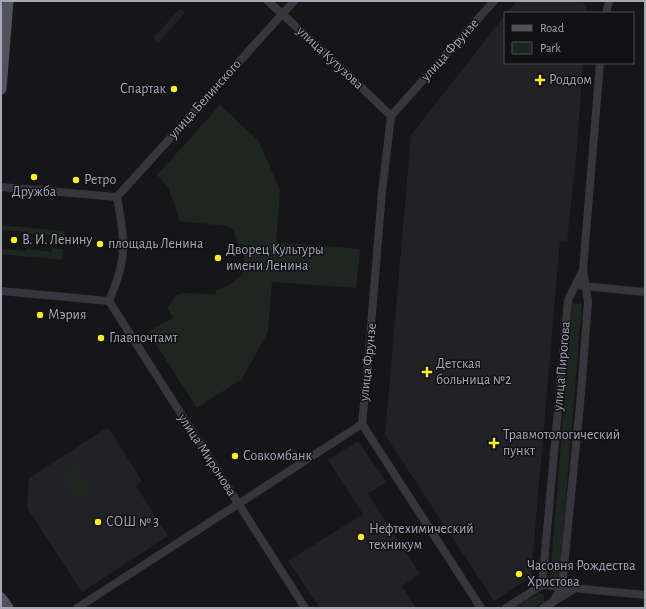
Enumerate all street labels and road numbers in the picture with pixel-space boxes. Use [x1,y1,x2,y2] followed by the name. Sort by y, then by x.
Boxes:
[418,16,481,85] street label: улица Фрунзе
[293,23,366,93] street label: улица Кутузова
[165,57,244,142] street label: улица Белинского
[551,320,573,412] street label: улица Пирогова
[357,322,379,403] street label: улица Фрунзе
[175,410,239,499] street label: улица Миронова

